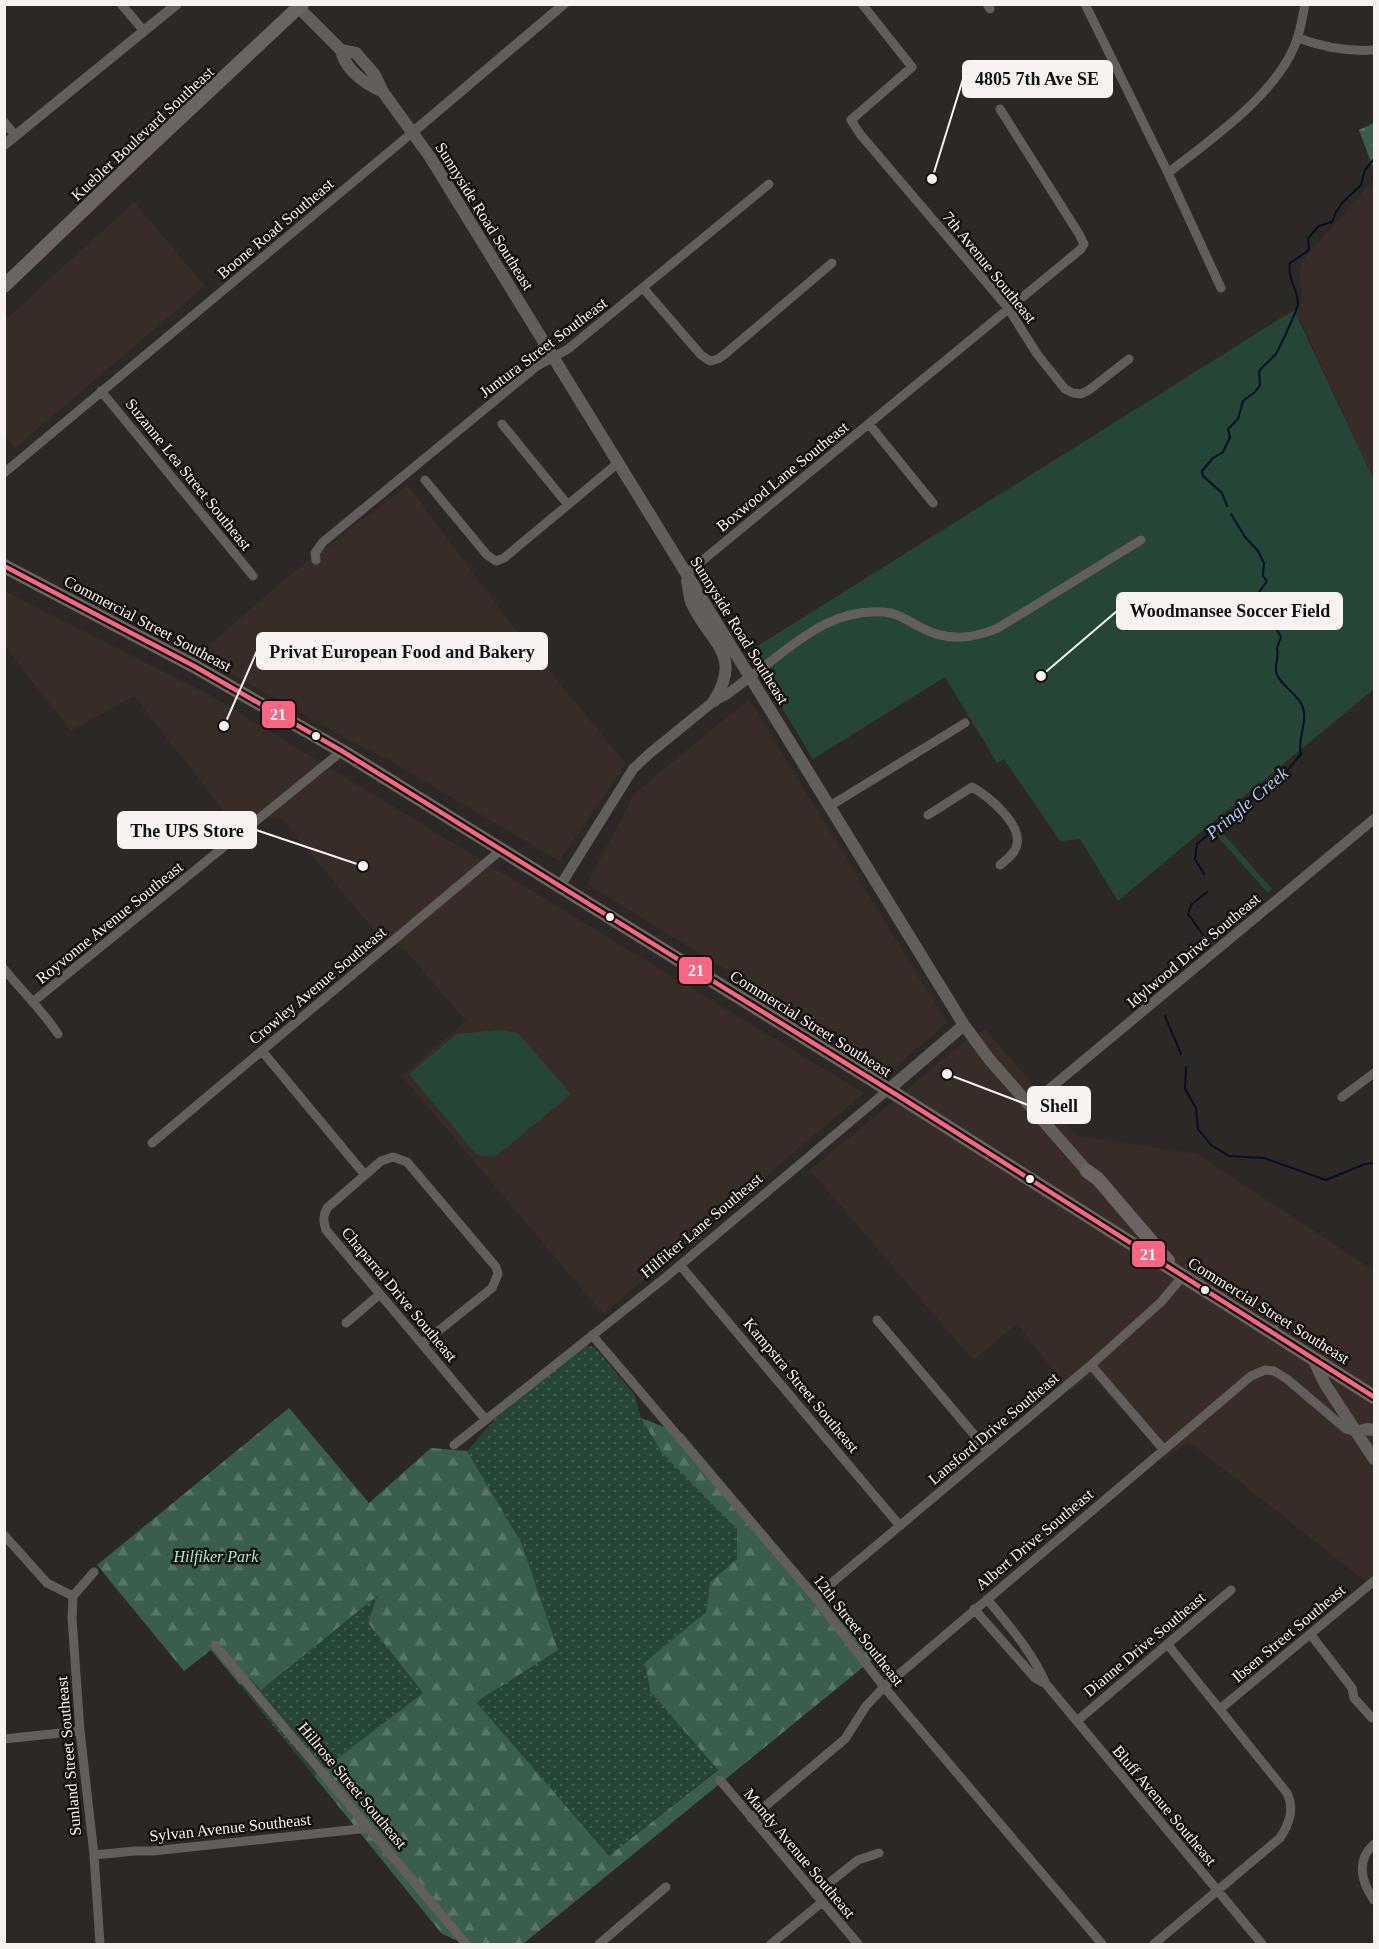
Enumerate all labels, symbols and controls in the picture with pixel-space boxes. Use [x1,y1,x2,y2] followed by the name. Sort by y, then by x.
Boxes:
[963,61,1112,97] callout: 4805 7th Ave SE
[68,63,217,204] street label: Kuebler Boulevard Southeast
[975,69,1099,89] text: 4805 7th Ave SE
[431,139,537,294] street label: Sunnyside Road Southeast
[214,175,337,282] street label: Boone Road Southeast
[939,208,1040,327] street label: 7th Avenue Southeast
[476,294,611,401] street label: Juntura Street Southeast
[122,395,255,554] street label: Suzanne Lea Street Southeast
[713,418,852,535] street label: Boxwood Lane Southeast
[686,553,792,708] street label: Sunnyside Road Southeast
[61,572,235,675] street label: Commercial Street Southeast
[1117,593,1342,629] callout: Woodmansee Soccer Field
[1130,601,1330,621] text: Woodmansee Soccer Field
[257,633,547,669] callout: Privat European Food and Bakery
[269,642,535,662] text: Privat European Food and Bakery
[261,700,296,729] line badge: 21
[270,706,286,723] text: 21
[310,730,322,742] unlabelled marker
[1201,762,1293,844] water label: Pringle Creek
[118,812,256,848] callout: The UPS Store
[130,821,244,841] text: The UPS Store
[33,858,187,988] street label: Royvonne Avenue Southeast
[1124,890,1264,1012] street label: Idylwood Drive Southeast
[604,911,616,923] unlabelled marker
[246,923,390,1048] street label: Crowley Avenue Southeast
[678,956,713,985] line badge: 21
[688,962,704,979] text: 21
[727,967,895,1080] street label: Commercial Street Southeast
[1028,1087,1090,1123] callout: Shell
[1040,1096,1078,1116] text: Shell
[637,1169,766,1281] street label: Hilfiker Lane Southeast
[1024,1173,1036,1185] unlabelled marker
[338,1224,461,1366] street label: Chaparral Drive Southeast
[1131,1240,1166,1268] line badge: 21
[1140,1246,1156,1263] text: 21
[1185,1254,1353,1367] street label: Commercial Street Southeast
[1199,1284,1211,1296] unlabelled marker
[740,1315,863,1457] street label: Kampstra Street Southeast
[925,1369,1062,1488] street label: Lansford Drive Southeast
[972,1485,1097,1593] street label: Albert Drive Southeast
[173,1548,259,1566] park label: Hilfiker Park
[810,1571,908,1690] street label: 12th Street Southeast
[1228,1581,1349,1686] street label: Ibsen Street Southeast
[1080,1588,1209,1700] street label: Dianne Drive Southeast
[53,1675,84,1836] street label: Sunland Street Southeast
[295,1719,411,1852] street label: Hillrose Street Southeast
[1109,1742,1220,1869] street label: Bluff Avenue Southeast
[740,1785,859,1922] street label: Mandy Avenue Southeast
[148,1811,312,1845] street label: Sylvan Avenue Southeast

